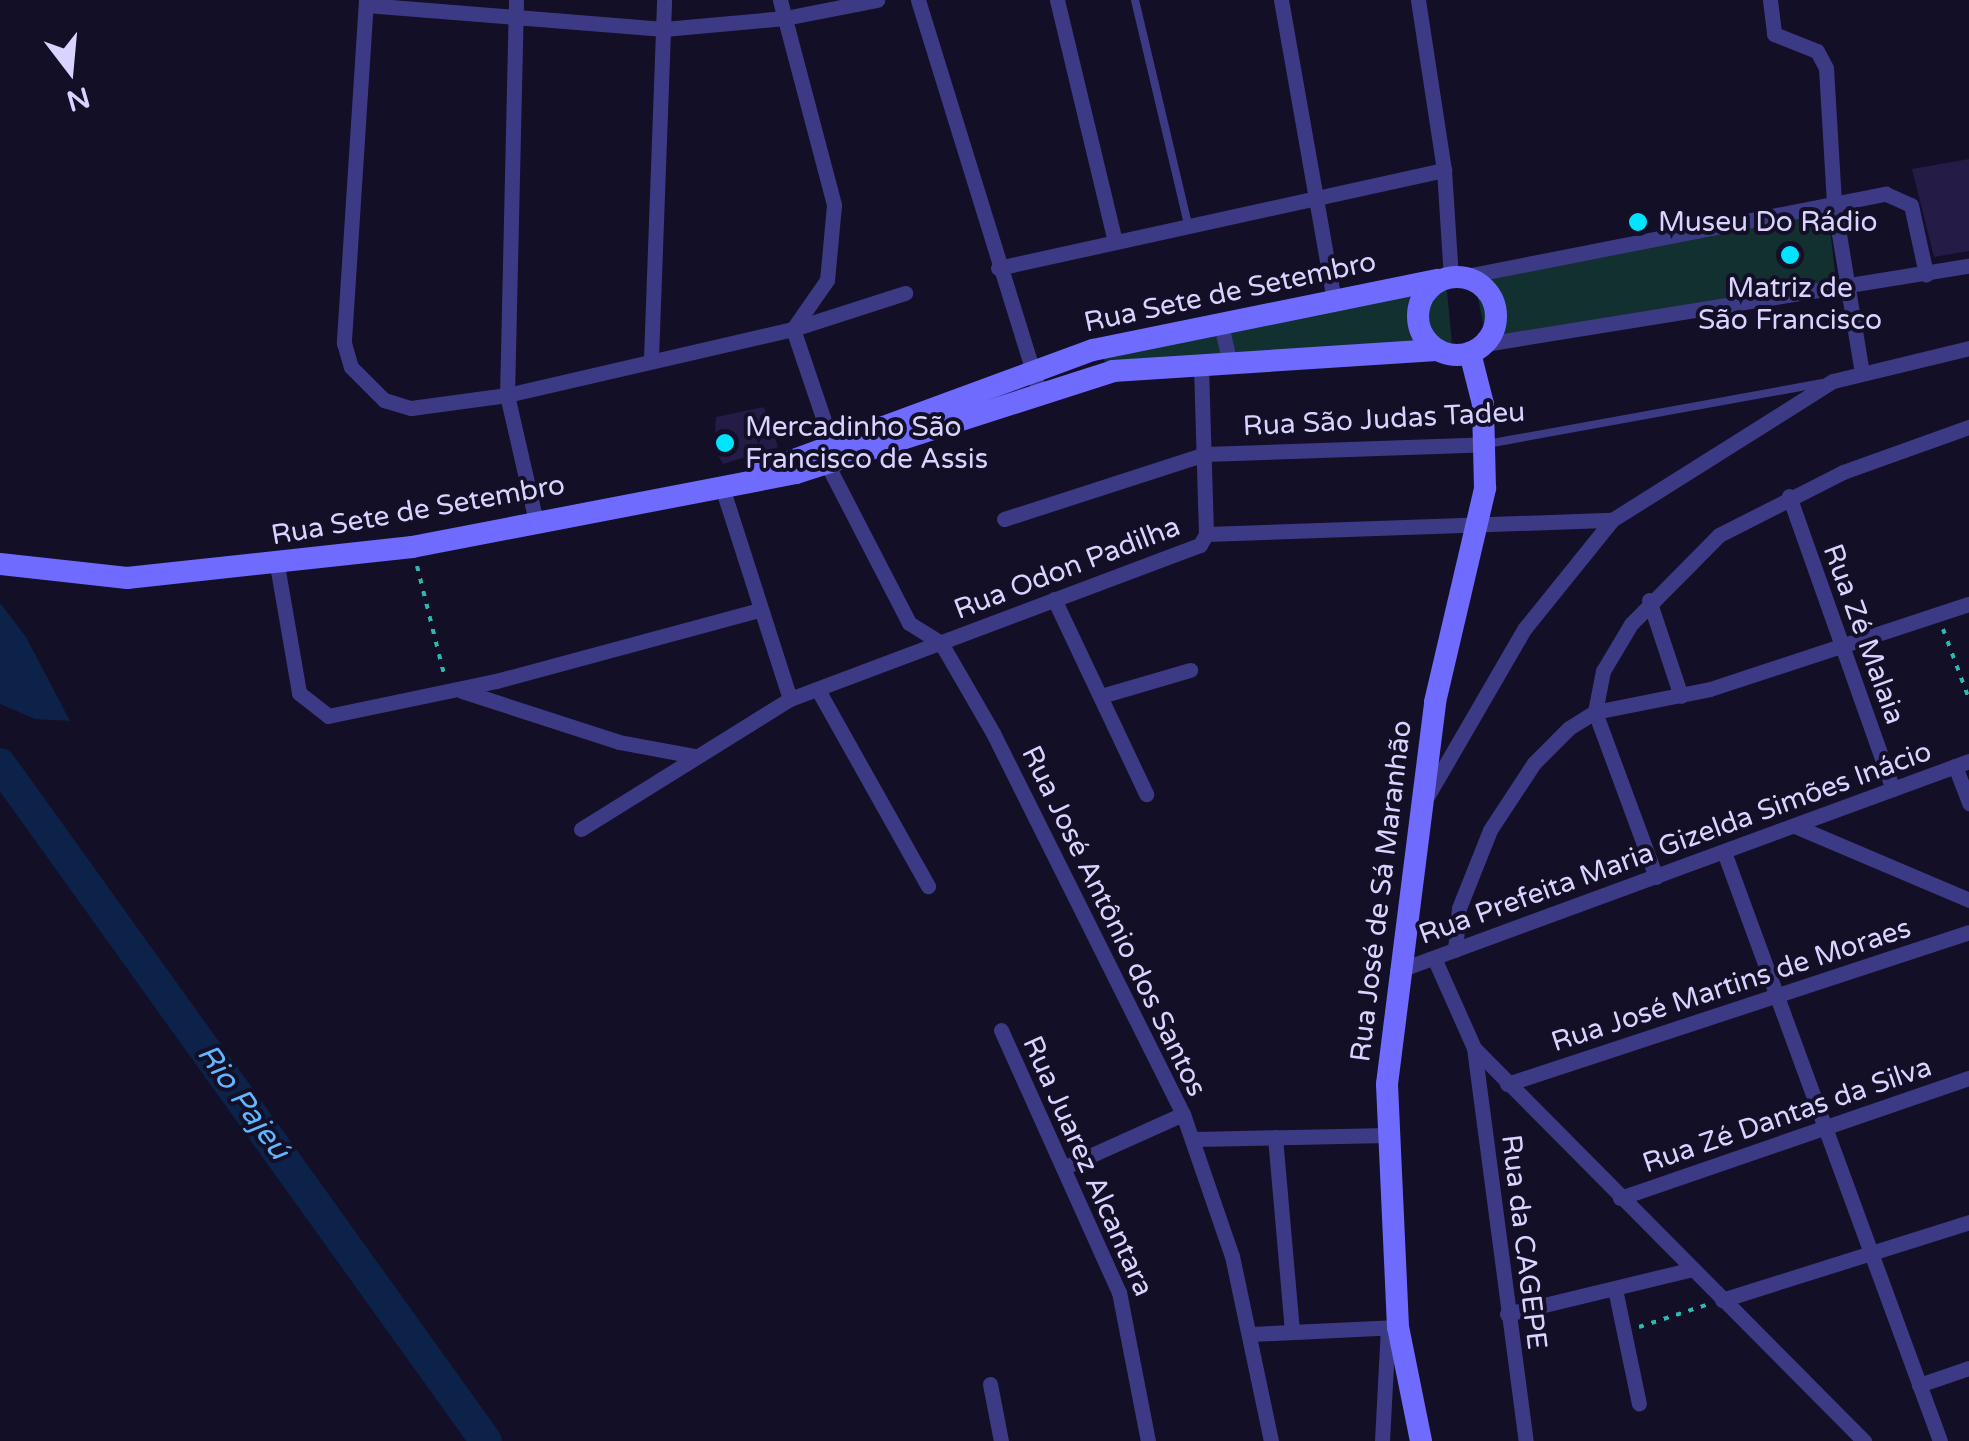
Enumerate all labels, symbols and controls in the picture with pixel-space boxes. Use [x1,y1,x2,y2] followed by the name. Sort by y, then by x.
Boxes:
[20,20,120,120] north arrow
[63,79,94,118] text: N
[1658,205,1877,239] place label: Museu Do Rádio
[1627,211,1649,233] marker: Museu Do Rádio
[1779,244,1801,266] marker: Matriz de São Francisco
[1081,245,1379,339] street label: Rua Sete de Setembro
[1698,271,1882,337] place label: Matriz de São Francisco
[1242,395,1526,443] street label: Rua São Judas Tadeu
[745,410,988,476] place label: Mercadinho São Francisco de Assis
[714,432,736,454] marker: Mercadinho São Francisco de Assis
[269,468,567,552] street label: Rua Sete de Setembro
[949,509,1185,627] street label: Rua Odon Padilha
[1816,539,1912,729] street label: Rua Zé Malaia
[1343,718,1419,1064] street label: Rua José de Sá Maranhão
[1414,734,1936,952] street label: Rua Prefeita Maria Gizelda Simões Inácio
[1014,740,1214,1102] street label: Rua José Antônio dos Santos
[1547,911,1915,1059] street label: Rua José Martins de Moraes
[1015,1031,1161,1301] street label: Rua Juarez Alcantara
[189,1037,297,1167] water label: Rio Pajeú
[1638,1050,1936,1180] street label: Rua Zé Dantas da Silva
[1494,1133,1554,1351] street label: Rua da CAGEPE

